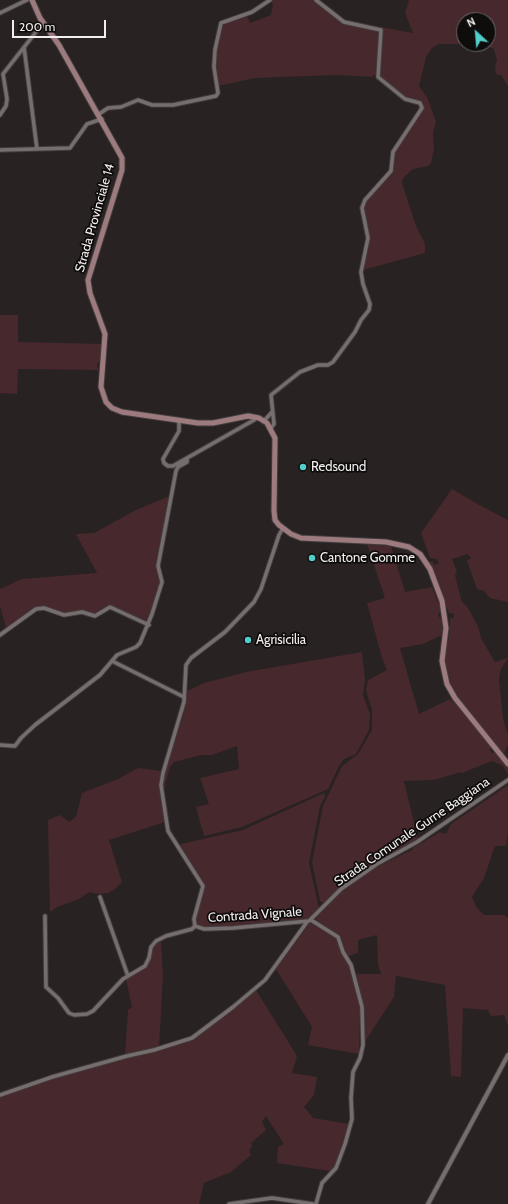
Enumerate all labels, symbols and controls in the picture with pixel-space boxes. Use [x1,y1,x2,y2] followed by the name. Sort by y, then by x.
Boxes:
[14,12,108,38] scale bar
[456,12,496,52] north arrow
[465,14,478,30] text: N
[19,19,55,34] text: 200 m
[72,162,118,274] street label: Strada Provinciale 14
[311,459,366,475] place label: Redsound
[298,462,308,472] marker: Redsound
[320,550,415,566] place label: Cantone Gomme
[307,553,317,563] marker: Cantone Gomme
[256,632,306,648] place label: Agrisicilia
[243,635,253,645] marker: Agrisicilia
[331,774,493,890] street label: Strada Comunale Gurne Baggiana
[208,904,302,926] street label: Contrada Vignale

